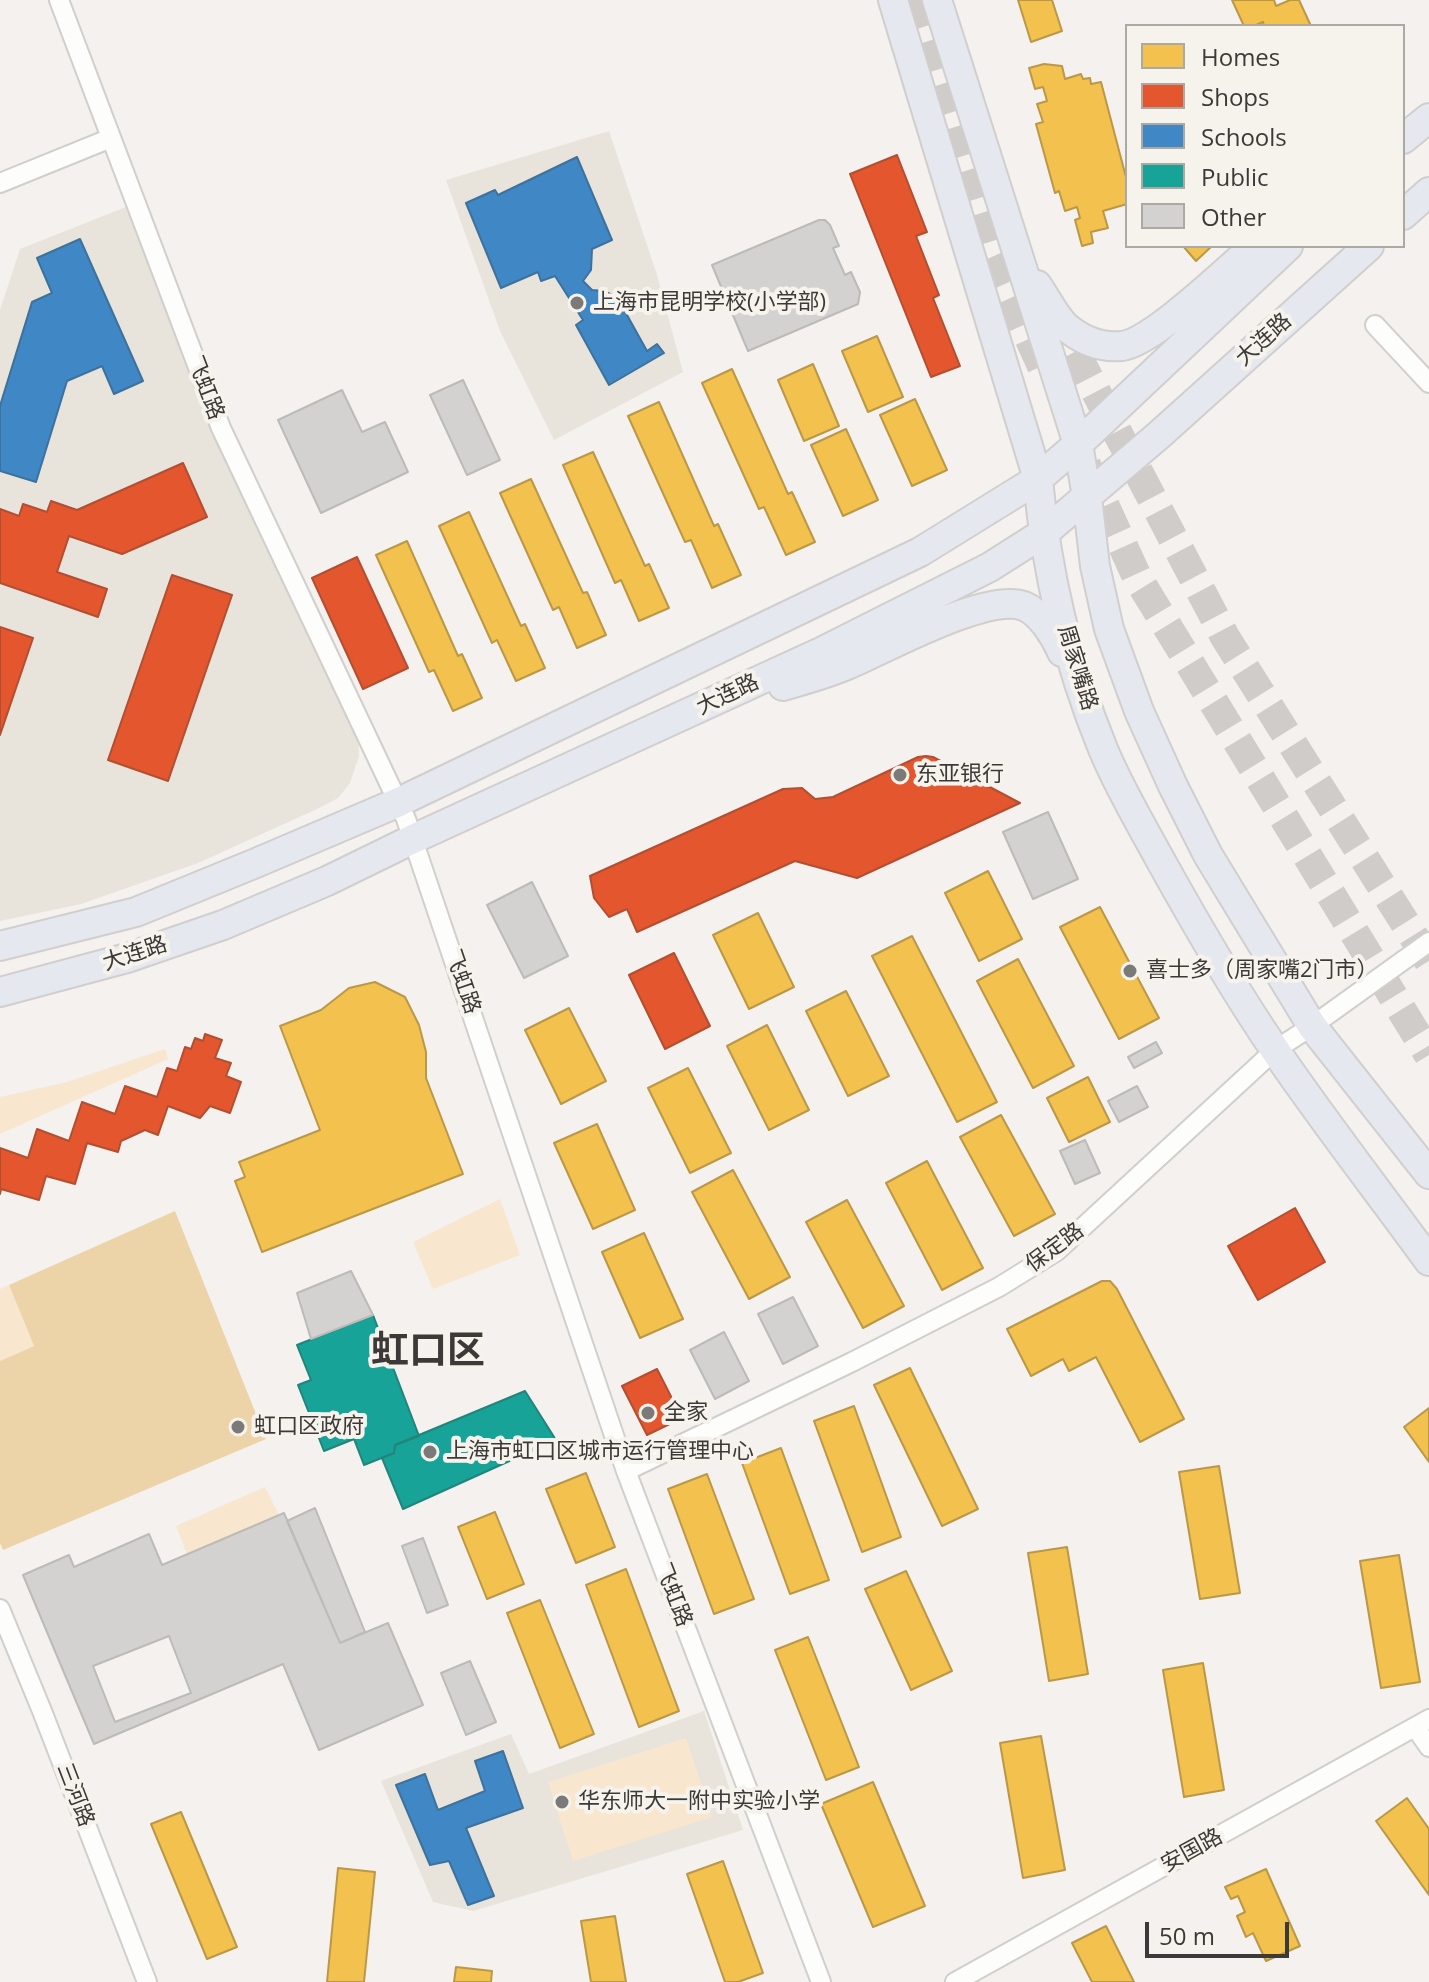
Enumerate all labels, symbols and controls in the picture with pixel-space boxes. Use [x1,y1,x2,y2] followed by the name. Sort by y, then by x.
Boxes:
[1125,24,1405,248] legend
[1201,40,1280,73] text: Homes
[1201,80,1269,113] text: Shops
[1201,120,1287,153] text: Schools
[1201,160,1268,193] text: Public
[1201,200,1266,233] text: Other
[593,290,826,316] place label: 上海市昆明学校(小学部)
[568,294,586,312] marker: 上海市昆明学校(小学部)
[1231,308,1297,372] street label: 大连路
[181,352,229,424] street label: 飞虹路
[1052,622,1102,714] street label: 周家嘴路
[693,669,763,721] street label: 大连路
[916,762,1004,788] place label: 东亚银行
[891,766,909,784] marker: 东亚银行
[100,931,170,977] street label: 大连路
[439,947,485,1017] street label: 飞虹路
[1146,958,1379,984] place label: 喜士多（周家嘴2门市）
[1121,962,1139,980] marker: 喜士多（周家嘴2门市）
[1021,1218,1089,1278] street label: 保定路
[371,1329,485,1375] district label: 虹口区
[664,1400,708,1426] place label: 全家
[639,1404,657,1422] marker: 全家
[254,1414,364,1440] place label: 虹口区政府
[229,1418,247,1436] marker: 虹口区政府
[446,1439,754,1465] place label: 上海市虹口区城市运行管理中心
[421,1443,439,1461] marker: 上海市虹口区城市运行管理中心
[649,1559,697,1631] street label: 飞虹路
[51,1759,99,1831] street label: 三河路
[578,1789,820,1815] place label: 华东师大一附中实验小学
[553,1793,571,1811] marker: 华东师大一附中实验小学
[1157,1823,1227,1879] street label: 安国路
[1149,1906,1293,1956] scale bar
[1159,1919,1215,1952] text: 50 m

